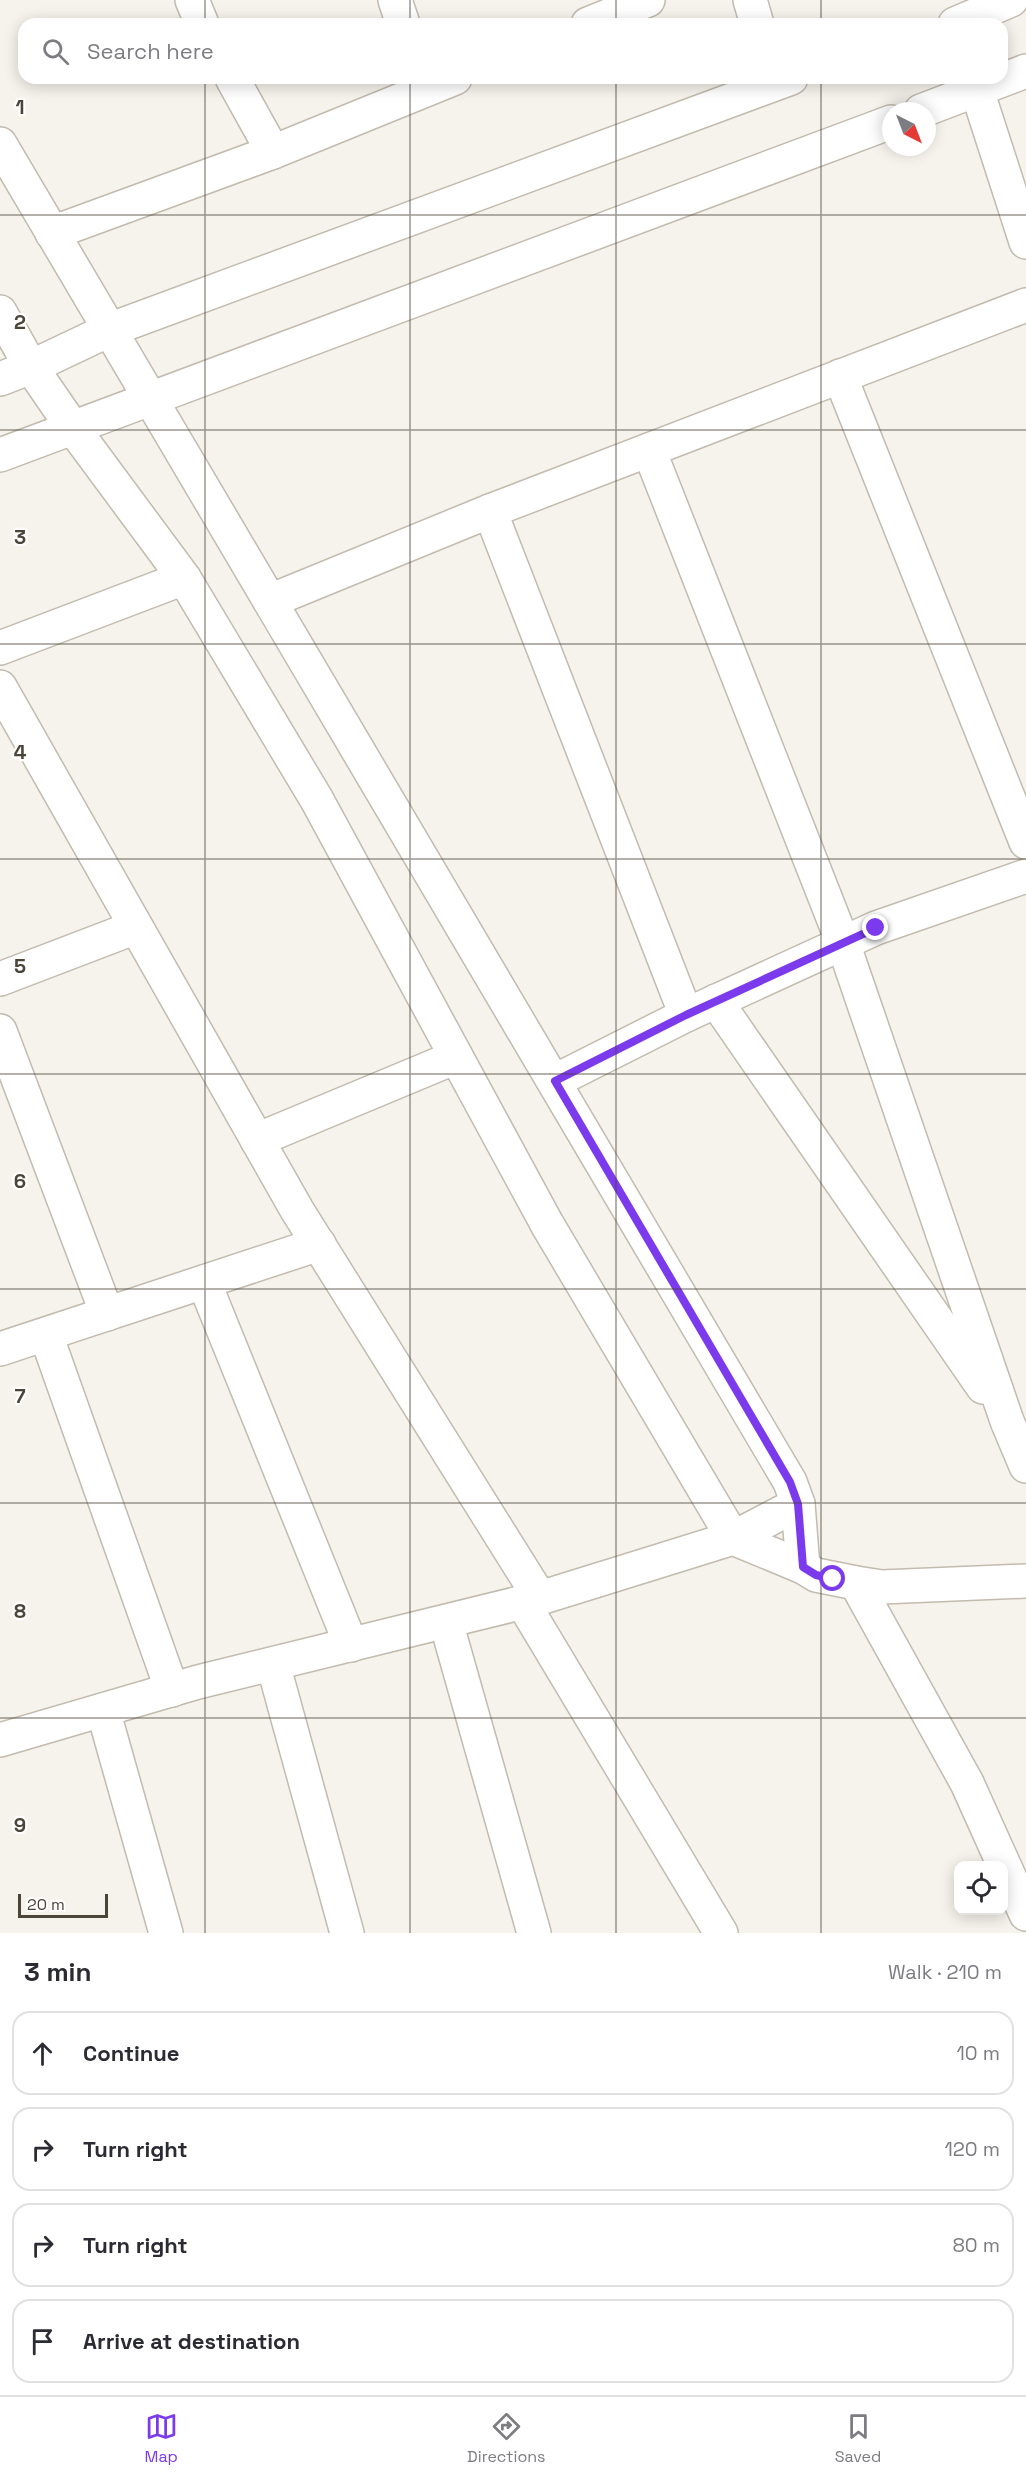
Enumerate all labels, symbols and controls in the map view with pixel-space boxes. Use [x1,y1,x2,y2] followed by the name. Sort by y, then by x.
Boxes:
[18,18,1008,84] search box
[39,35,72,68] icon: search
[87,37,214,65] text: Search here
[15,94,25,120] text: 1
[882,102,936,156] north arrow
[14,309,26,335] text: 2
[14,524,26,550] text: 3
[14,739,27,765] text: 4
[862,914,888,940] route end
[14,953,26,979] text: 5
[14,1168,26,1194] text: 6
[14,1383,26,1409] text: 7
[819,1565,845,1591] route start
[14,1598,26,1624] text: 8
[14,1812,26,1838] text: 9
[954,1861,1008,1915] map controls
[954,1861,1008,1915] button: locate
[18,1891,108,1918] scale bar
[27,1894,65,1915] text: 20 m
[24,1955,92,1989] text: 3 min
[888,1959,1002,1985] text: Walk · 210 m
[26,2037,59,2070] icon: ahead
[83,2039,179,2067] text: Continue
[956,2040,1000,2066] text: 10 m
[26,2133,59,2166] icon: right
[83,2135,188,2163] text: Turn right
[944,2136,1000,2162] text: 120 m
[26,2229,59,2262] icon: right
[83,2231,188,2259] text: Turn right
[952,2232,1000,2258] text: 80 m
[26,2325,59,2358] icon: arrive
[83,2327,300,2355] text: Arrive at destination
[145,2410,178,2467] tab: Map
[467,2410,546,2467] tab: Directions
[835,2410,881,2467] tab: Saved

